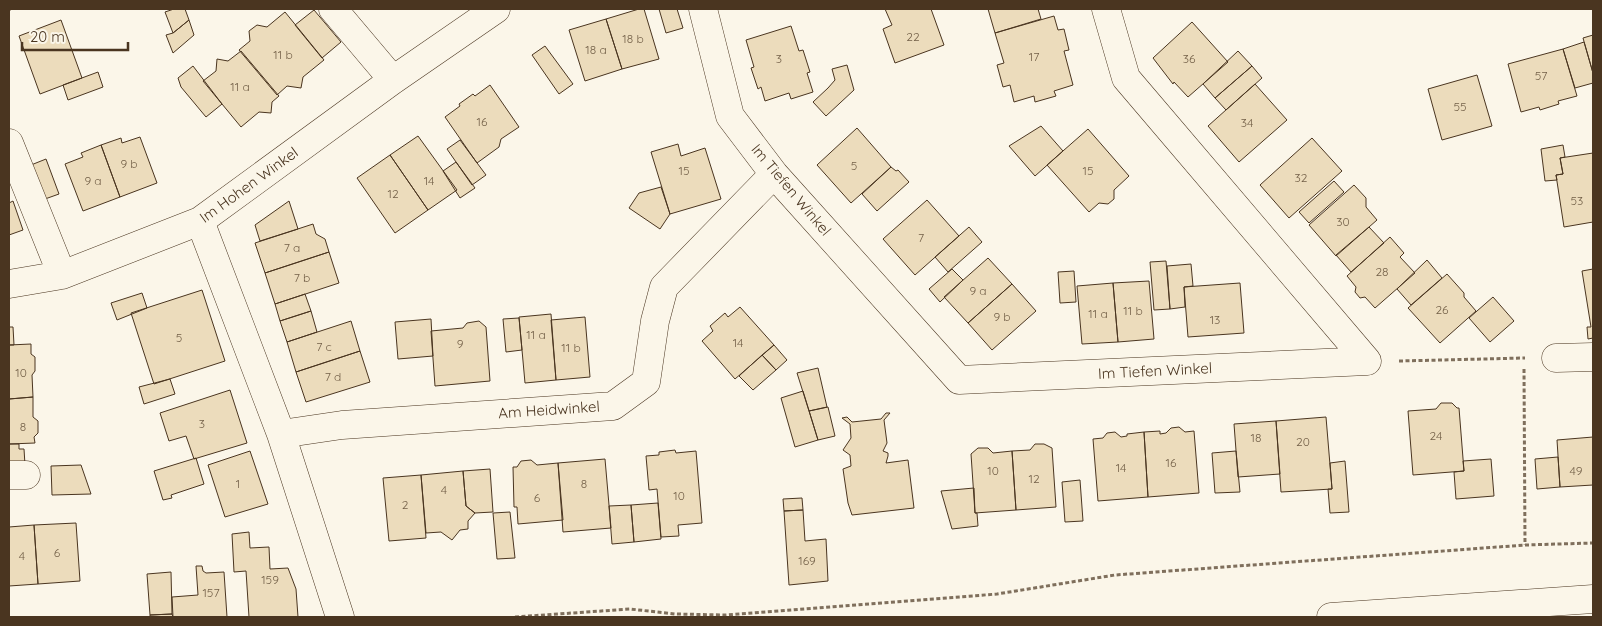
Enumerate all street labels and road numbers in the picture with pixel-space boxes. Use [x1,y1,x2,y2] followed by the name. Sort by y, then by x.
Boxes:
[747,140,835,240] street label: Im Tiefen Winkel
[196,142,302,227] street label: Im Hohen Winkel
[1097,358,1213,383] street label: Im Tiefen Winkel
[498,396,600,423] street label: Am Heidwinkel

